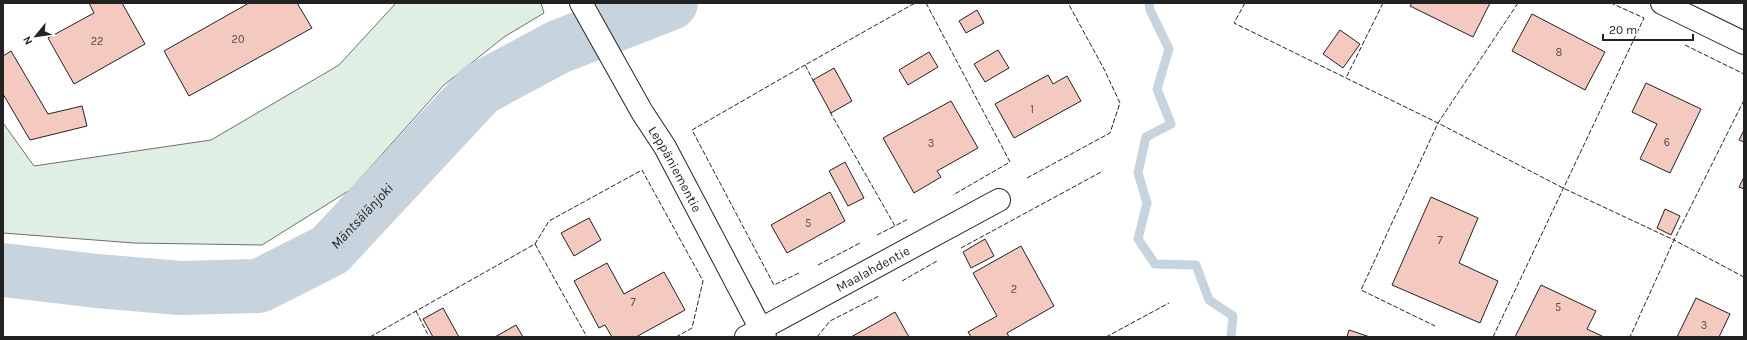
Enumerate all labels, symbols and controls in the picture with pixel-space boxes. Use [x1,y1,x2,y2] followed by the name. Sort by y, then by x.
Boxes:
[16,16,56,56] north arrow
[1603,16,1693,42] scale bar
[1609,23,1637,37] text: 20 m
[232,33,244,46] house number: 20
[20,34,35,47] text: N
[91,35,103,48] house number: 22
[1556,46,1563,59] house number: 8
[1030,103,1034,116] house number: 1
[646,123,705,215] street label: Leppäniementie
[1664,136,1670,149] house number: 6
[928,137,934,150] house number: 3
[327,179,397,252] water label: Mäntsälänjoki
[805,217,811,230] house number: 5
[1437,234,1443,247] house number: 7
[833,242,912,294] street label: Maalahdentie
[1011,283,1017,296] house number: 2
[630,296,636,309] house number: 7
[1555,301,1561,314] house number: 5
[1701,319,1707,332] house number: 3

